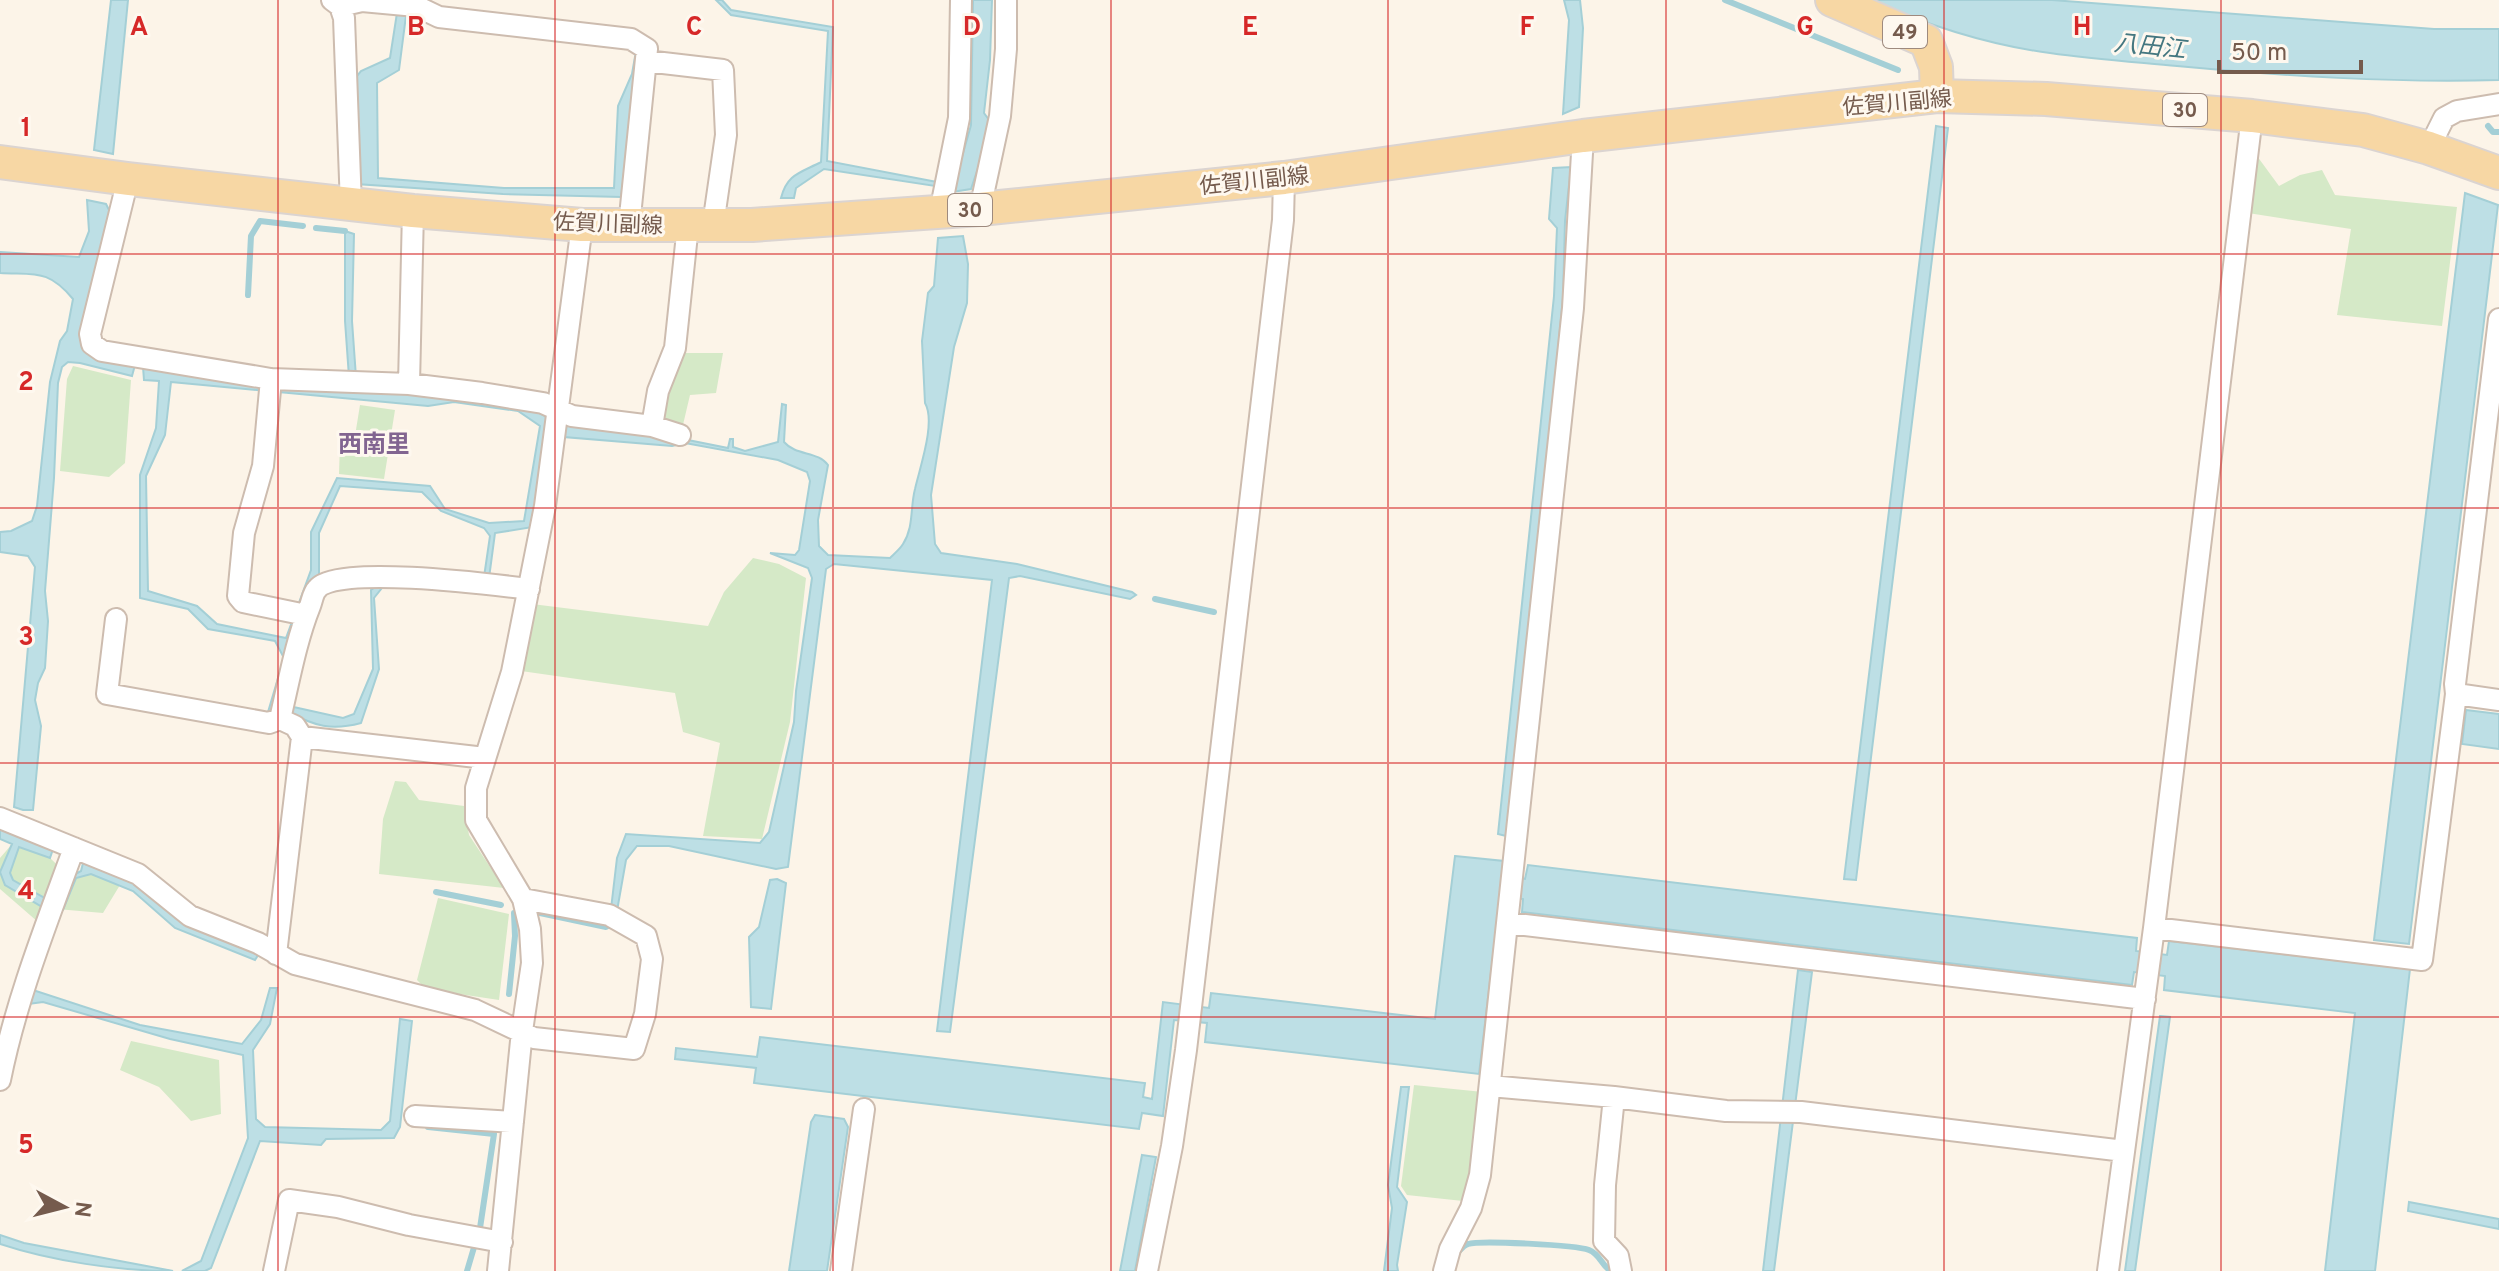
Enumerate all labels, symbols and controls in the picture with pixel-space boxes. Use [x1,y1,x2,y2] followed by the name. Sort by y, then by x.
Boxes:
[130,12,148,45] text: A
[407,12,425,45] text: B
[686,12,702,45] text: C
[963,12,981,45] text: D
[1242,12,1258,45] text: E
[1520,12,1535,45] text: F
[1796,12,1814,45] text: G
[2073,12,2091,45] text: H
[1883,16,1927,48] road number: 49
[2219,24,2361,74] scale bar
[2112,29,2190,67] water label: 八田江
[2231,39,2287,69] text: 50 m
[1841,86,1953,123] street label: 佐賀川副線
[2163,94,2207,126] road number: 30
[21,113,31,146] text: 1
[1198,163,1310,202] street label: 佐賀川副線
[948,194,992,226] road number: 30
[552,210,663,241] street label: 佐賀川副線
[18,367,34,400] text: 2
[338,431,410,461] district label: 西南里
[18,622,34,655] text: 3
[18,876,34,909] text: 4
[18,1130,34,1163] text: 5
[24,1167,104,1247] north arrow
[67,1200,96,1219] text: N

